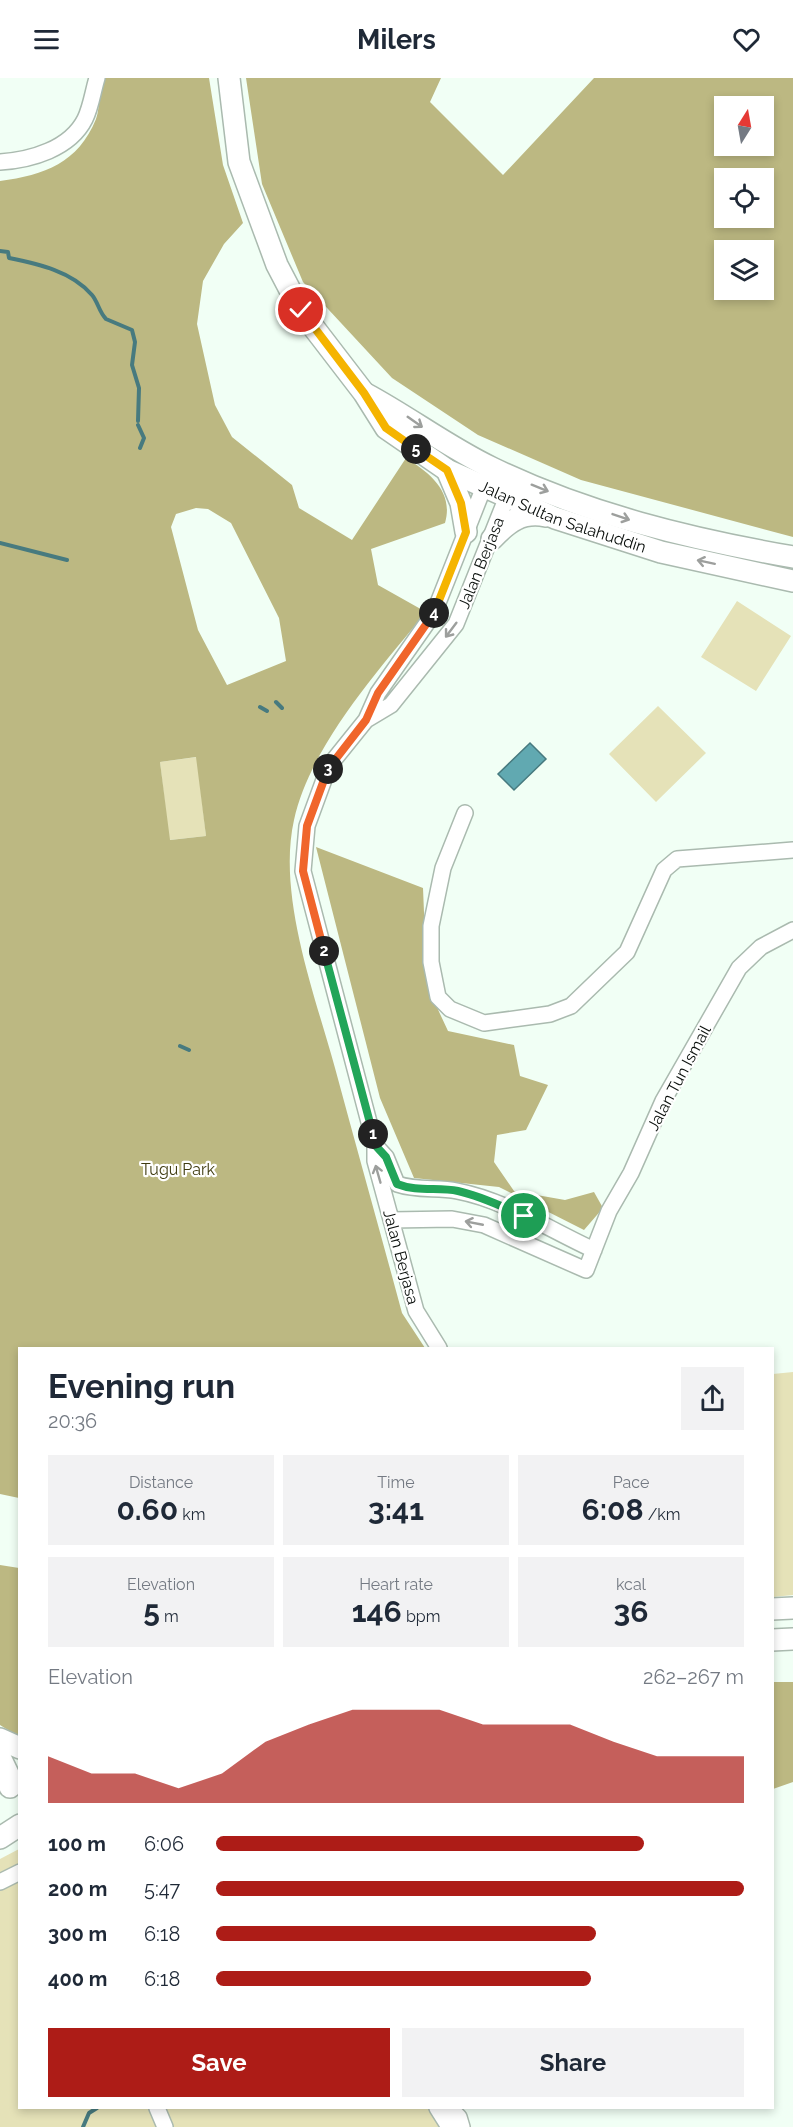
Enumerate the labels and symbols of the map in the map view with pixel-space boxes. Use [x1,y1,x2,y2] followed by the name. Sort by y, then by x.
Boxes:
[714,96,774,156] north arrow
[275,284,326,335] pin
[406,416,422,428] one-way arrow
[401,434,431,464] pin: 5
[476,476,649,556] street label: Jalan Sultan Salahuddin
[530,483,549,494] one-way arrow
[611,512,630,523] one-way arrow
[454,514,508,612] street label: Jalan Berjasa
[697,555,716,567] one-way arrow
[419,598,449,628] pin: 4
[444,622,457,638] one-way arrow
[313,754,343,784] pin: 3
[309,936,339,966] pin: 2
[643,1022,715,1134] street label: Jalan Tun Ismail
[358,1119,388,1149] pin: 1
[141,1160,216,1179] park label: Tugu Park
[372,1165,383,1184] one-way arrow
[498,1190,549,1241] pin
[379,1208,423,1306] street label: Jalan Berjasa
[465,1217,484,1228] one-way arrow

